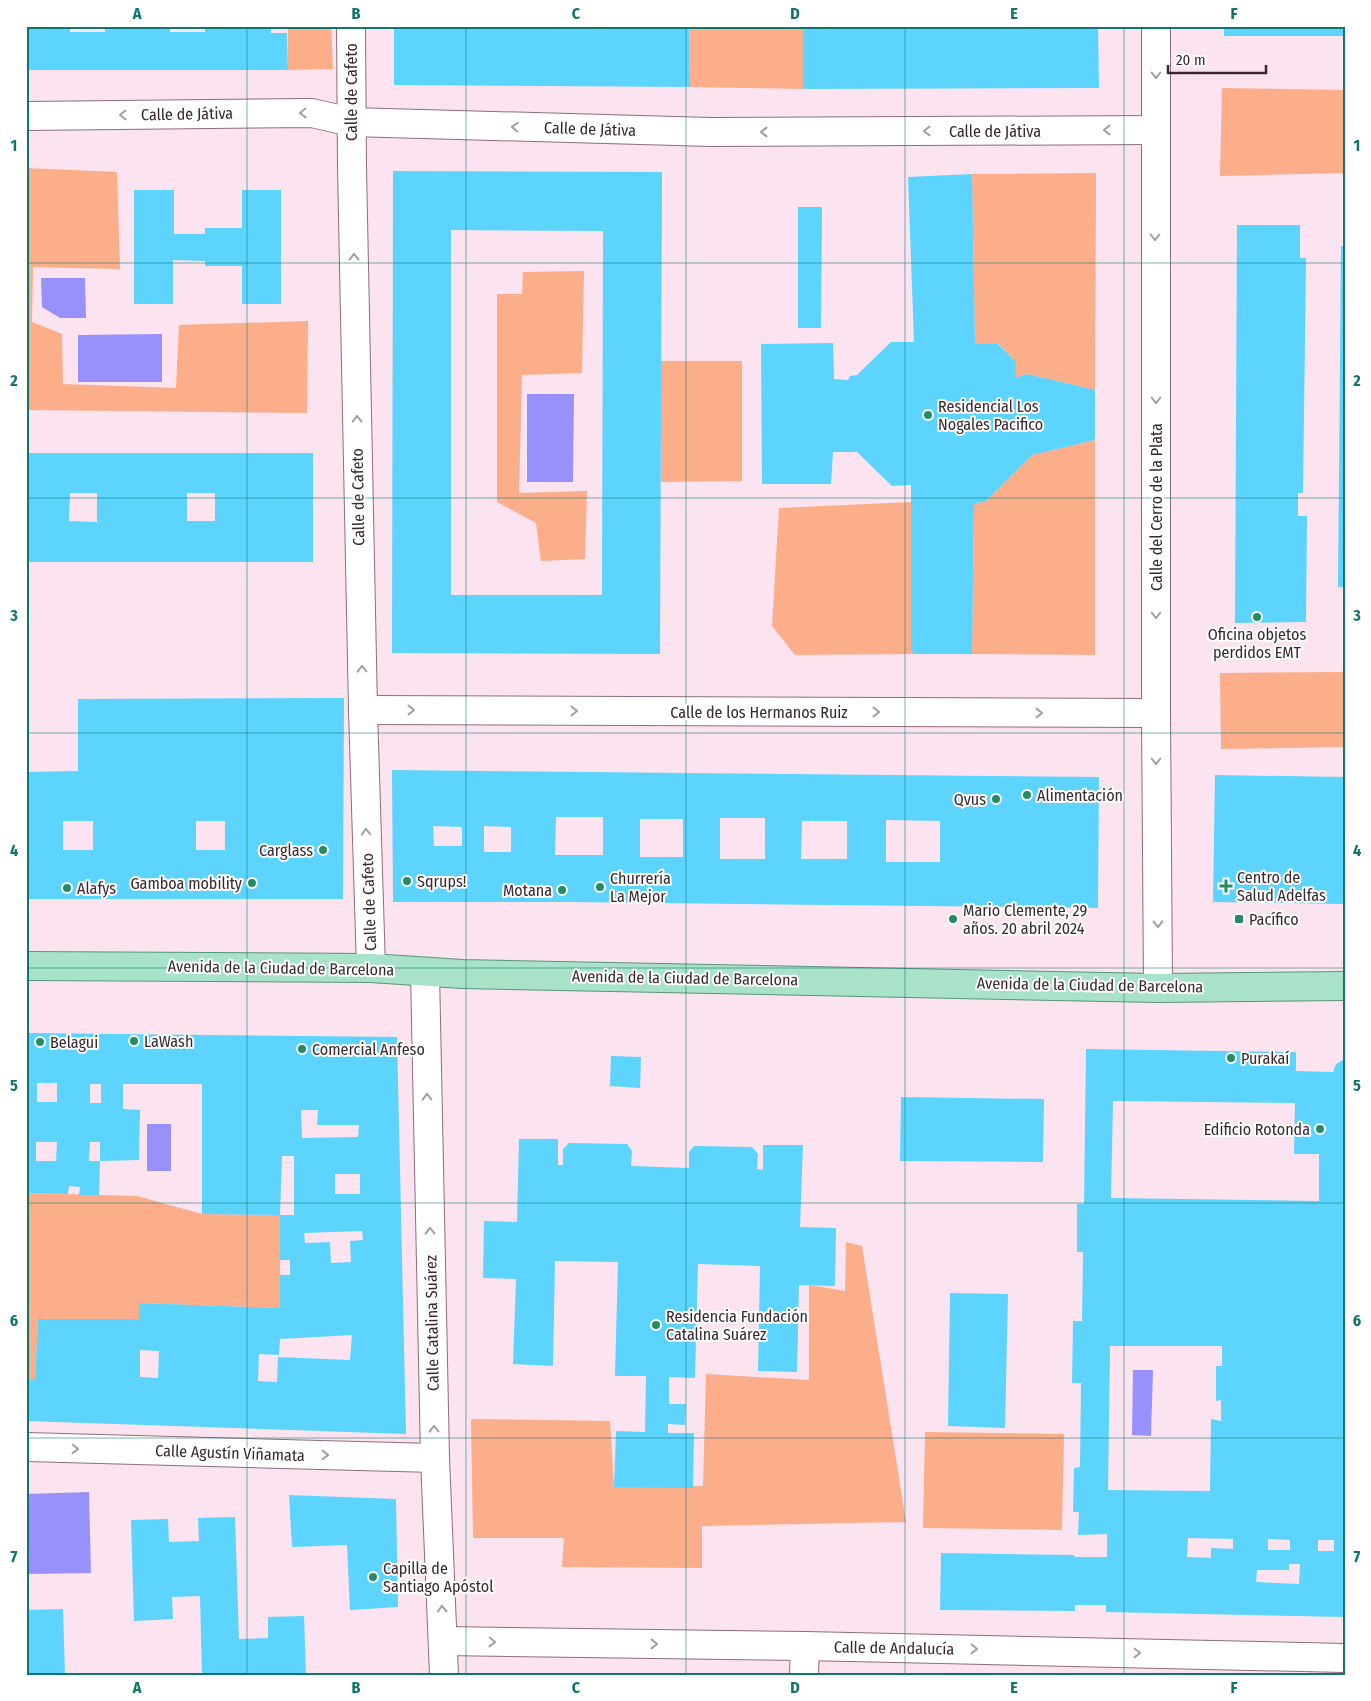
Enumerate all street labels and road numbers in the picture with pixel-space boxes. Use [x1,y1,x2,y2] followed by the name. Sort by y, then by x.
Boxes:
[342,43,361,141] street label: Calle de Cafeto
[141,104,233,124] street label: Calle de Játiva
[544,118,637,140] street label: Calle de Játiva
[949,122,1041,141] street label: Calle de Játiva
[1147,423,1166,591] street label: Calle del Cerro de la Plata
[348,448,368,546] street label: Calle de Cafeto
[670,703,848,722] street label: Calle de los Hermanos Ruiz
[358,853,380,951] street label: Calle de Cafeto
[168,957,395,979] street label: Avenida de la Ciudad de Barcelona
[572,967,799,989] street label: Avenida de la Ciudad de Barcelona
[977,974,1204,996] street label: Avenida de la Ciudad de Barcelona
[421,1255,443,1391] street label: Calle Catalina Suárez
[155,1441,305,1465] street label: Calle Agustín Viñamata
[834,1637,954,1659] street label: Calle de Andalucía

